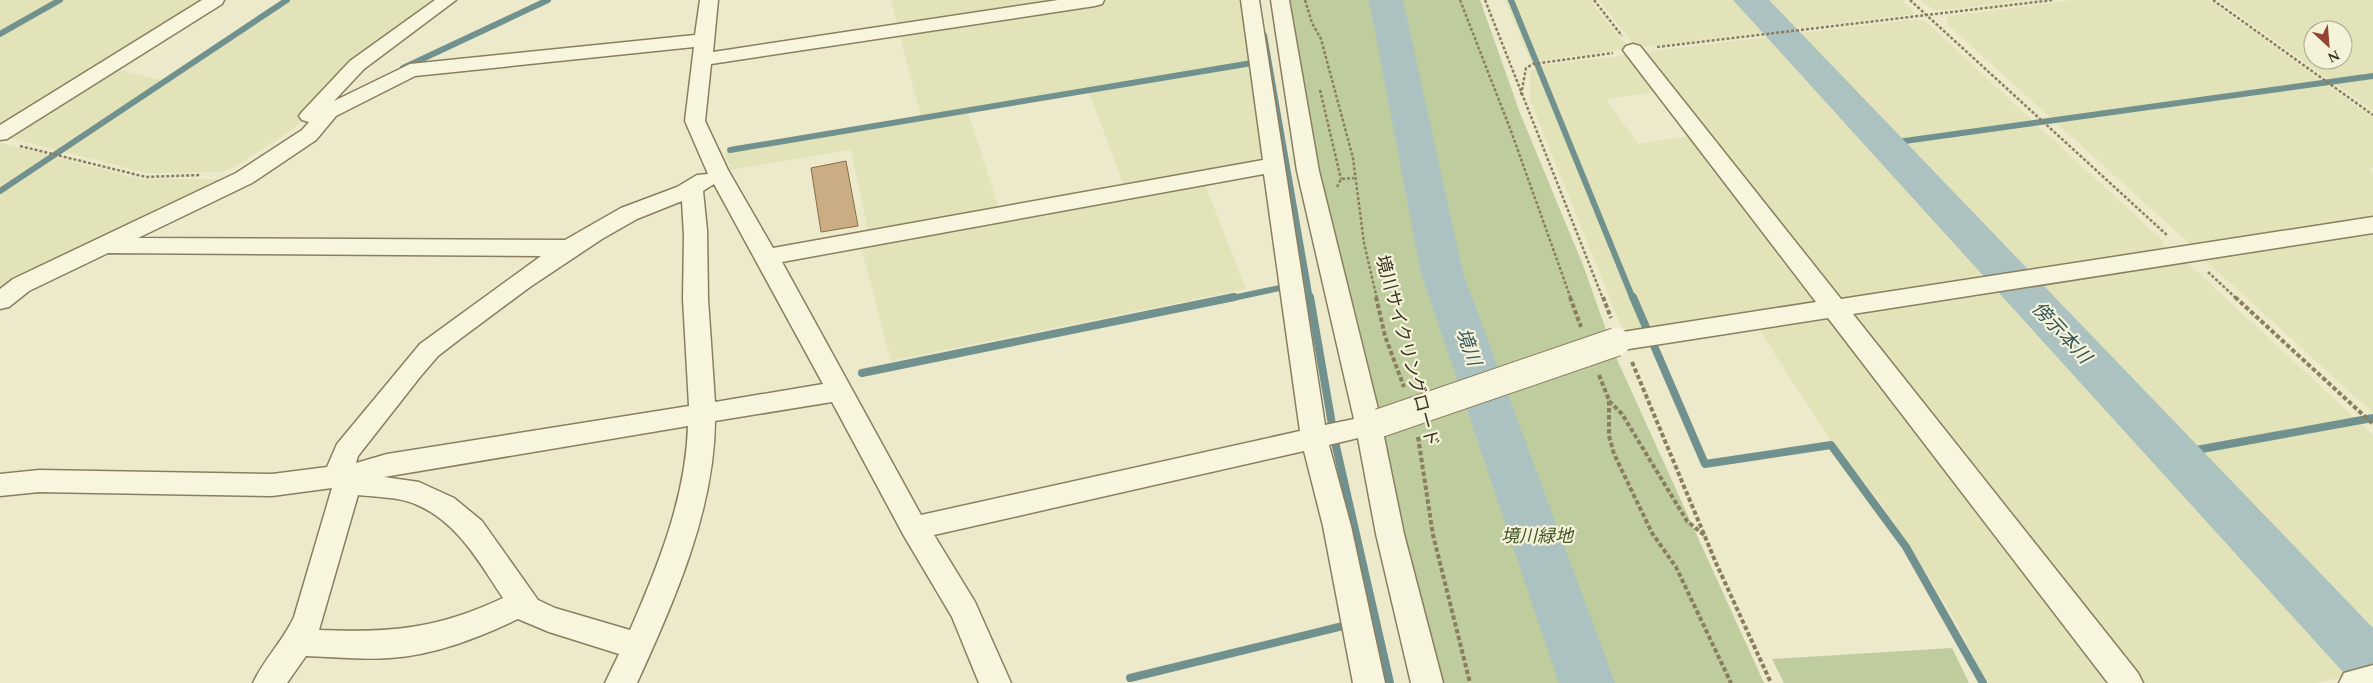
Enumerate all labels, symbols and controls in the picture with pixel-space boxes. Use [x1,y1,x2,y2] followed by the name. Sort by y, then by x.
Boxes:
[2303,20,2353,70] north arrow
[2324,44,2343,68] text: N
[1368,252,1446,450] street label: 境川サイクリングロード
[2024,295,2099,372] water label: 傍示本川
[1448,324,1489,372] water label: 境川
[1501,523,1575,550] park label: 境川緑地

